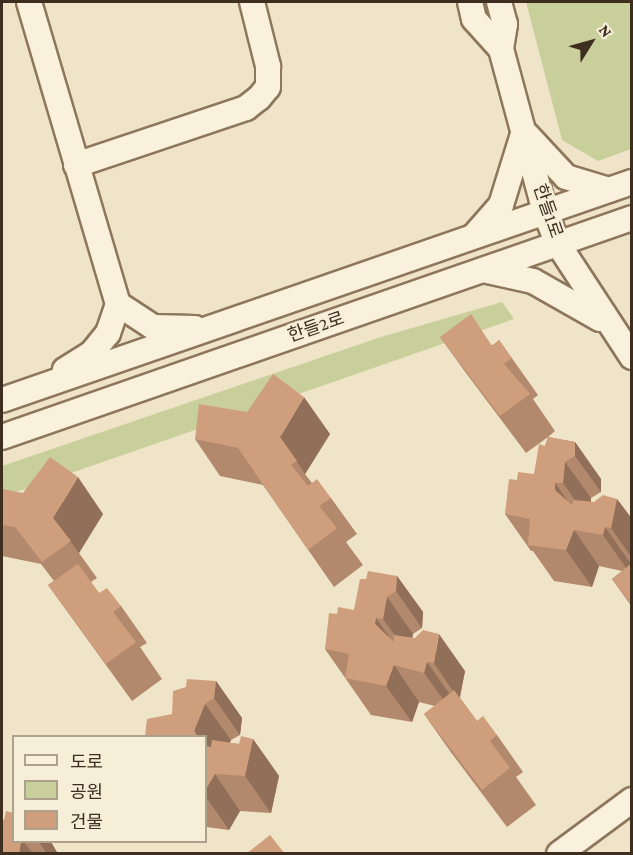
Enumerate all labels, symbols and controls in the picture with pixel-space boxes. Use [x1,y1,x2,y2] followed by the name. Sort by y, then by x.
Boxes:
[561,12,621,72] north arrow
[596,21,616,40] text: N
[529,181,567,241] street label: 한들1로
[285,307,347,347] street label: 한들2로
[12,735,207,843] legend
[70,752,103,772] text: 도로
[70,782,103,802] text: 공원
[70,812,103,832] text: 건물

